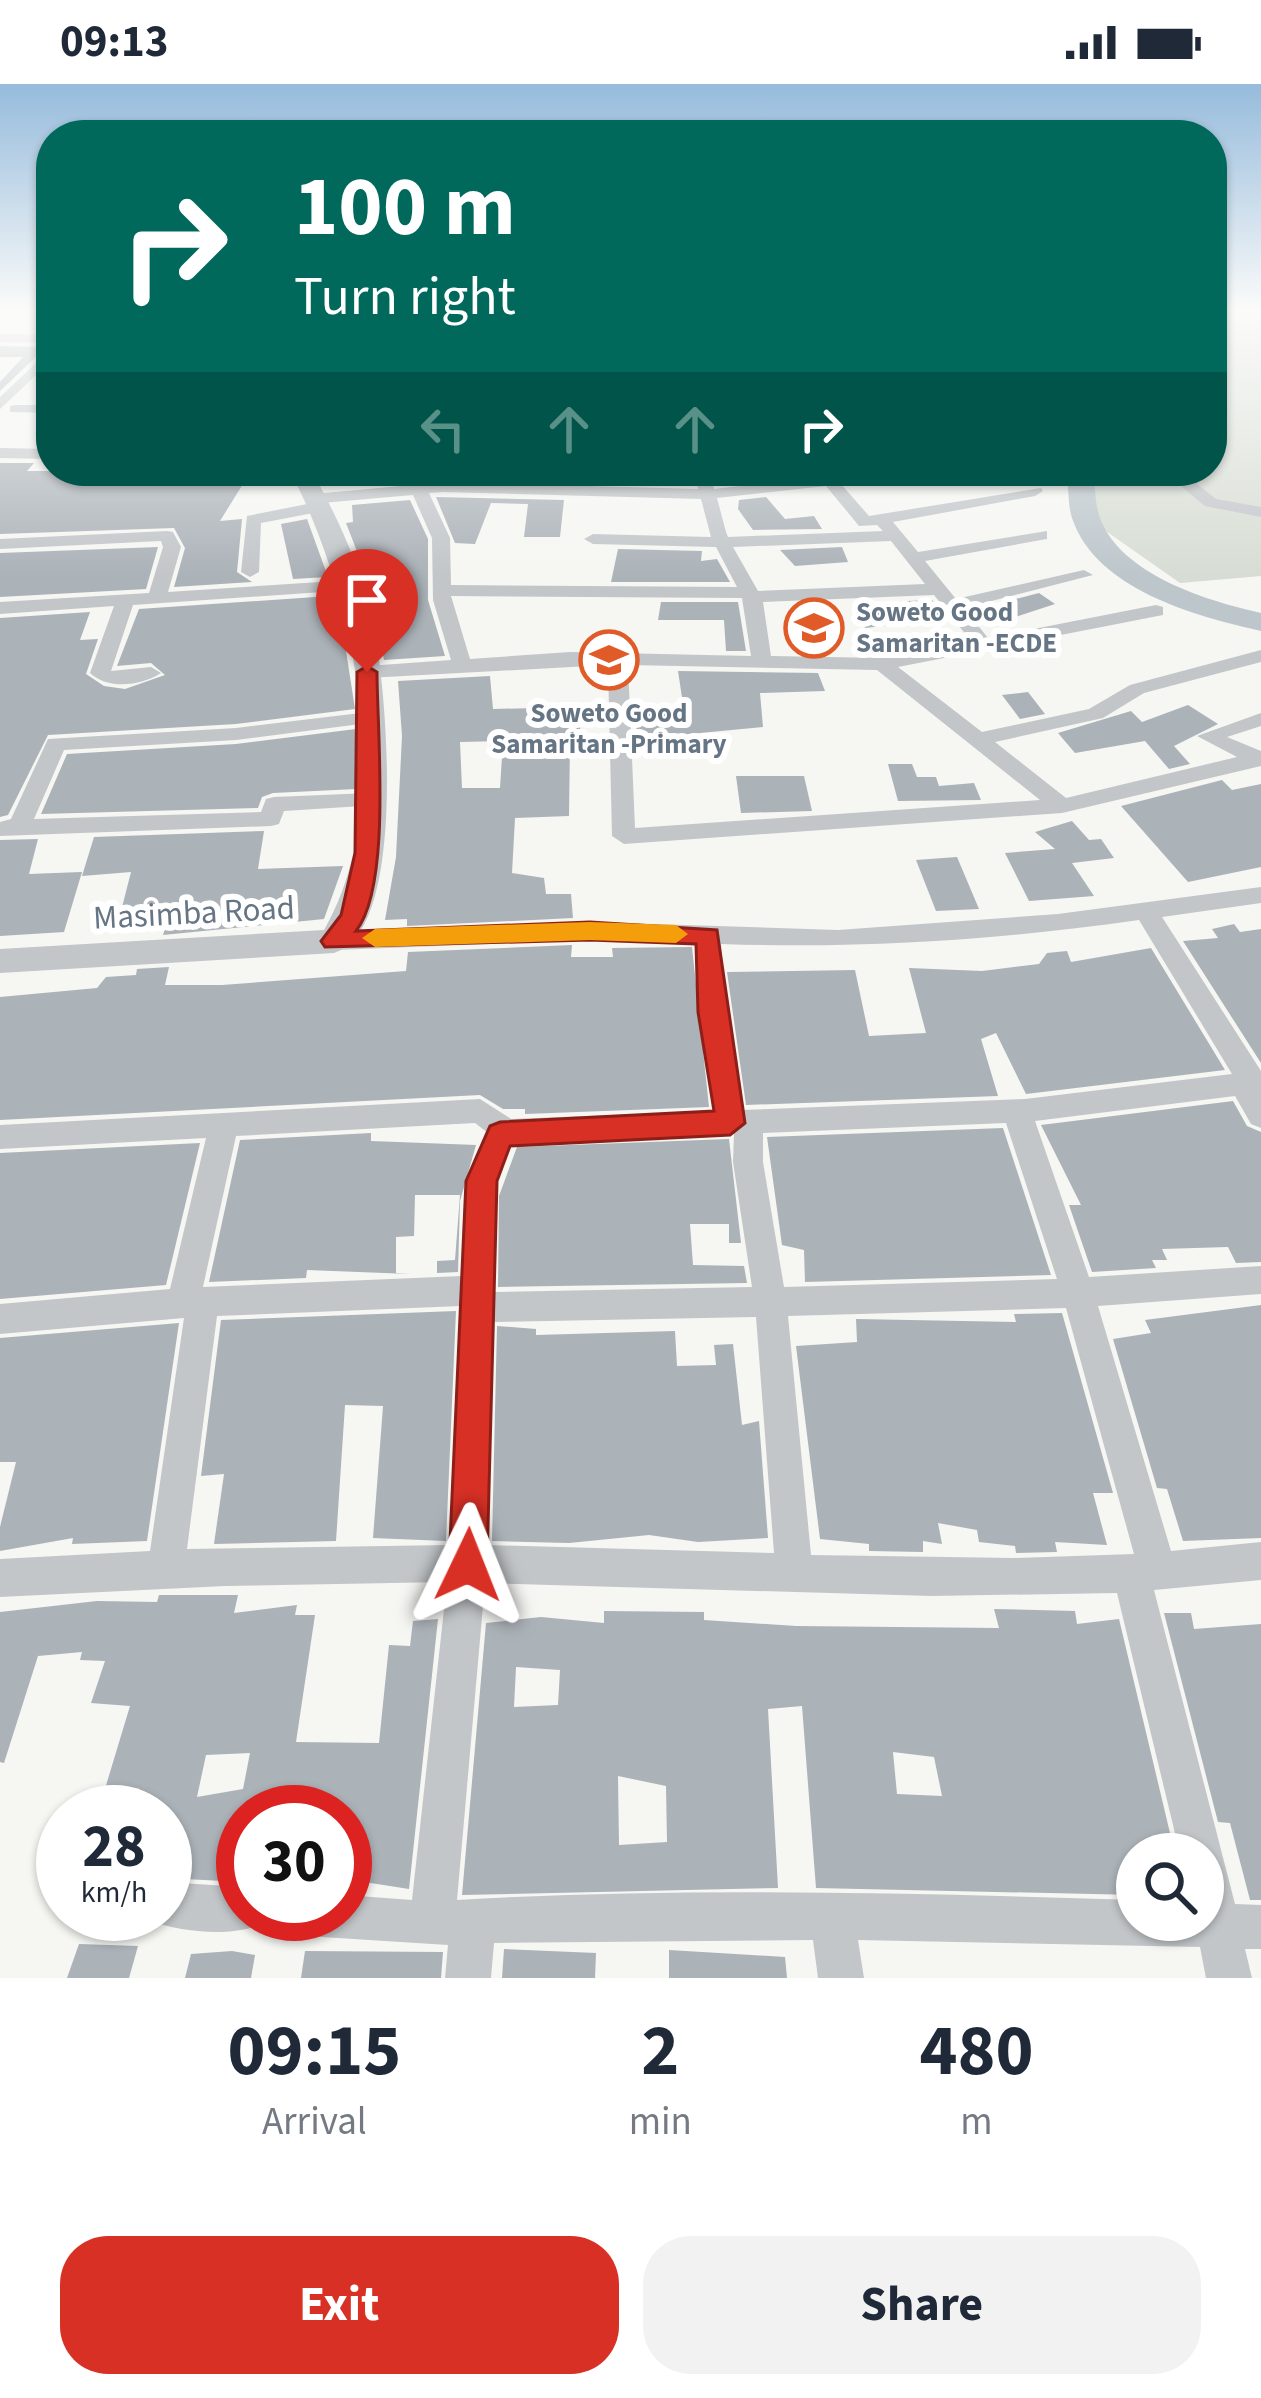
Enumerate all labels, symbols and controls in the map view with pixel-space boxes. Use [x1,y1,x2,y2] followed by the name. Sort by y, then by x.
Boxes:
[60,10,169,74] text: 09:13
[294,148,516,268] text: 100 m
[96,168,252,324] icon: right
[294,259,516,336] text: Turn right
[410,396,476,462] icon: left
[536,396,602,462] icon: ahead
[662,396,728,462] icon: ahead
[788,396,854,462] icon: right
[316,549,418,672] pin
[334,567,400,633] icon: arrive
[856,593,1057,663] place label: Soweto Good Samaritan -ECDE
[783,597,845,659] school or university icon: Soweto Good Samaritan -ECDE
[578,629,640,691] school or university icon: Soweto Good Samaritan -Primary
[491,694,727,764] place label: Soweto Good Samaritan -Primary
[92,884,296,942] street label: Masimba Road
[405,1502,531,1628] position arrow
[216,1785,372,1941] speed limit sign: 30
[82,1805,146,1890] text: 28
[1116,1833,1224,1941] map controls
[1116,1833,1224,1941] button: search
[81,1871,147,1914] text: km/h
[228,2000,401,2103] text: 09:15
[641,2000,679,2103] text: 2
[919,2000,1034,2103] text: 480
[262,2094,367,2150] text: Arrival
[629,2094,692,2150] text: min
[960,2094,993,2150] text: m
[60,2236,619,2374] button: Exit
[643,2236,1201,2374] button: Share

